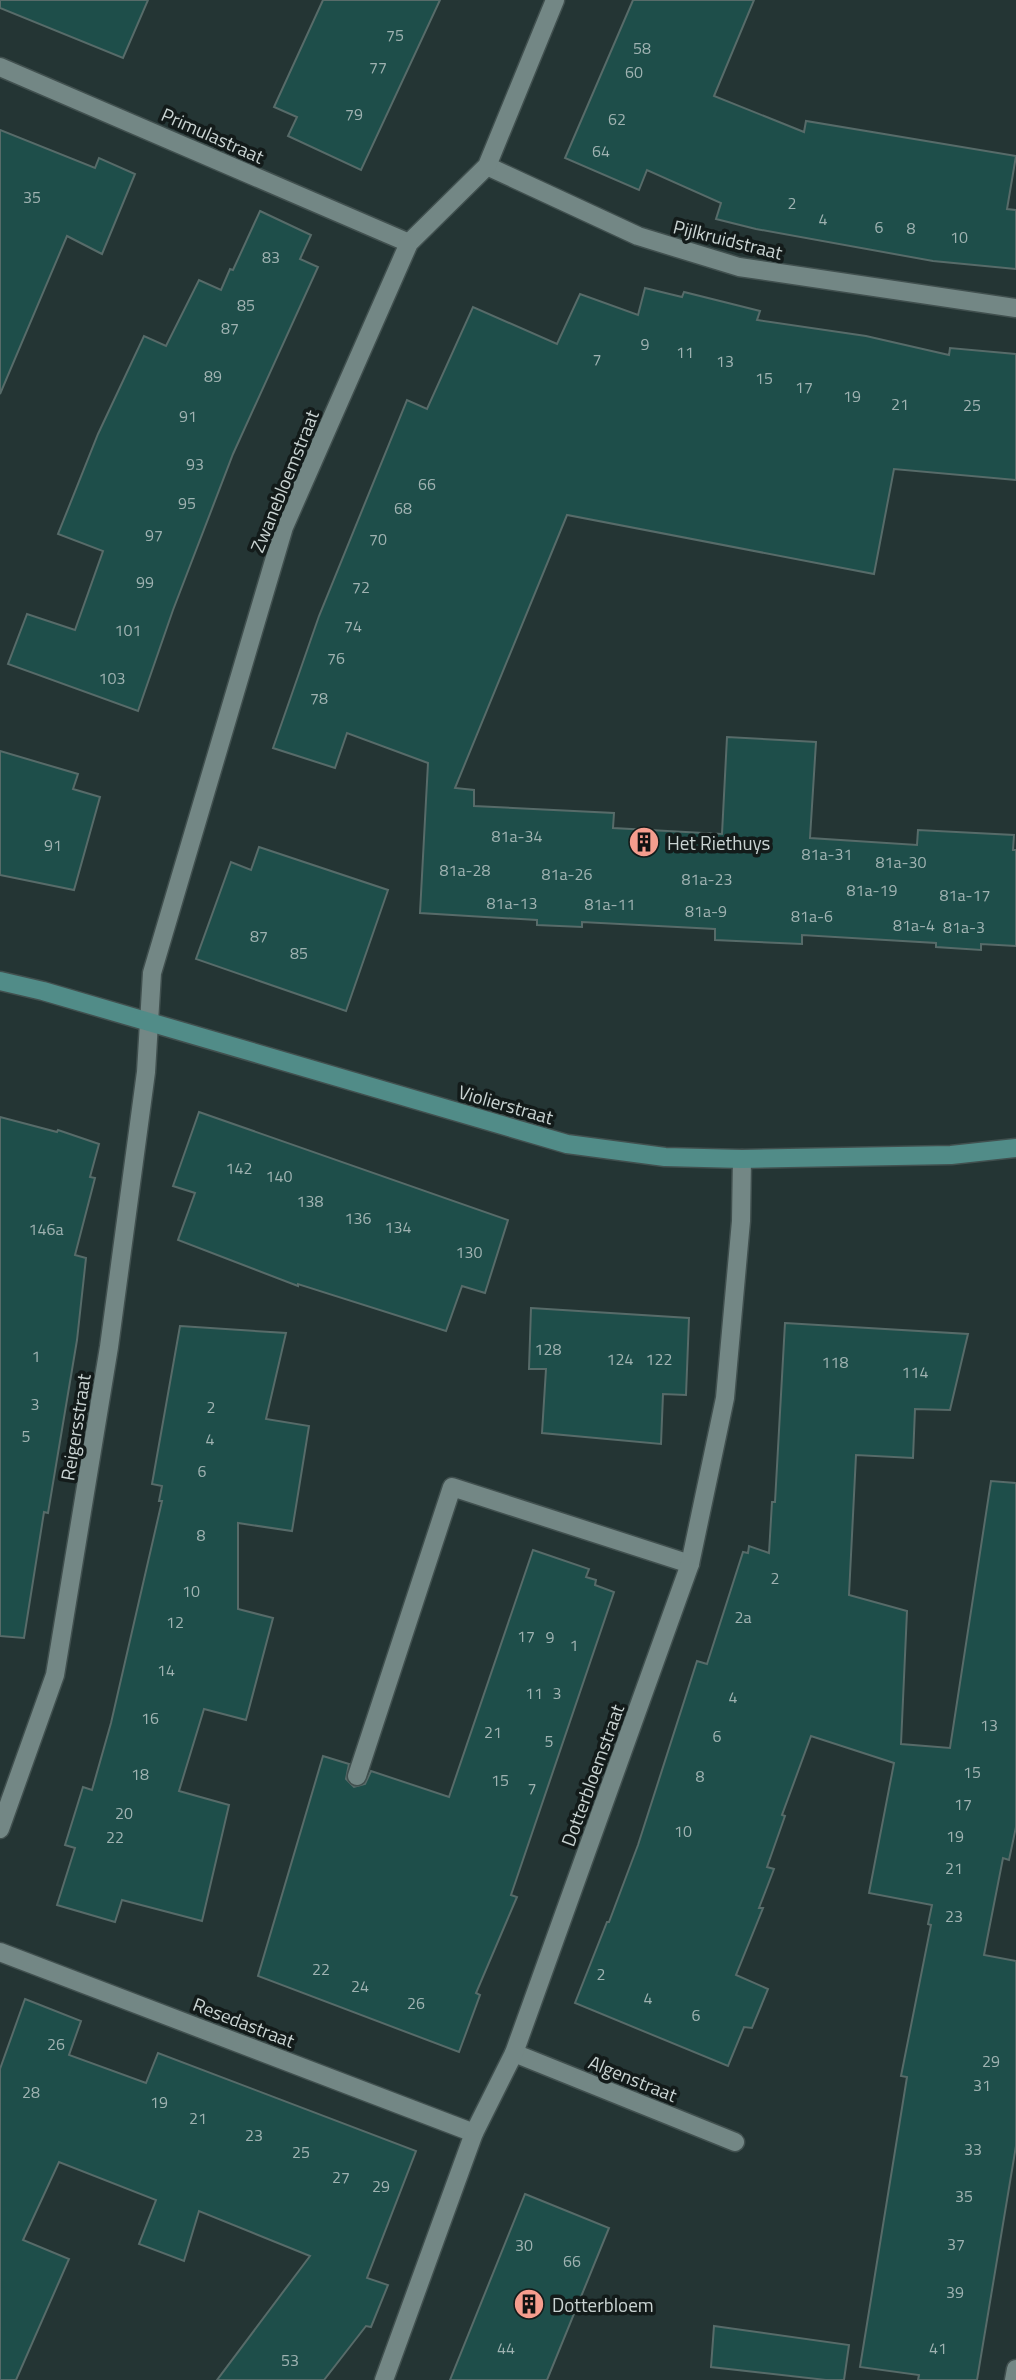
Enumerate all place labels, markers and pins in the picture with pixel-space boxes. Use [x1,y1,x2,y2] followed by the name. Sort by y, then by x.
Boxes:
[627,825,661,859] building icon: Het Riethuys
[667,828,771,857] place label: Het Riethuys
[512,2287,546,2321] building icon: Dotterbloem
[552,2290,654,2319] place label: Dotterbloem

